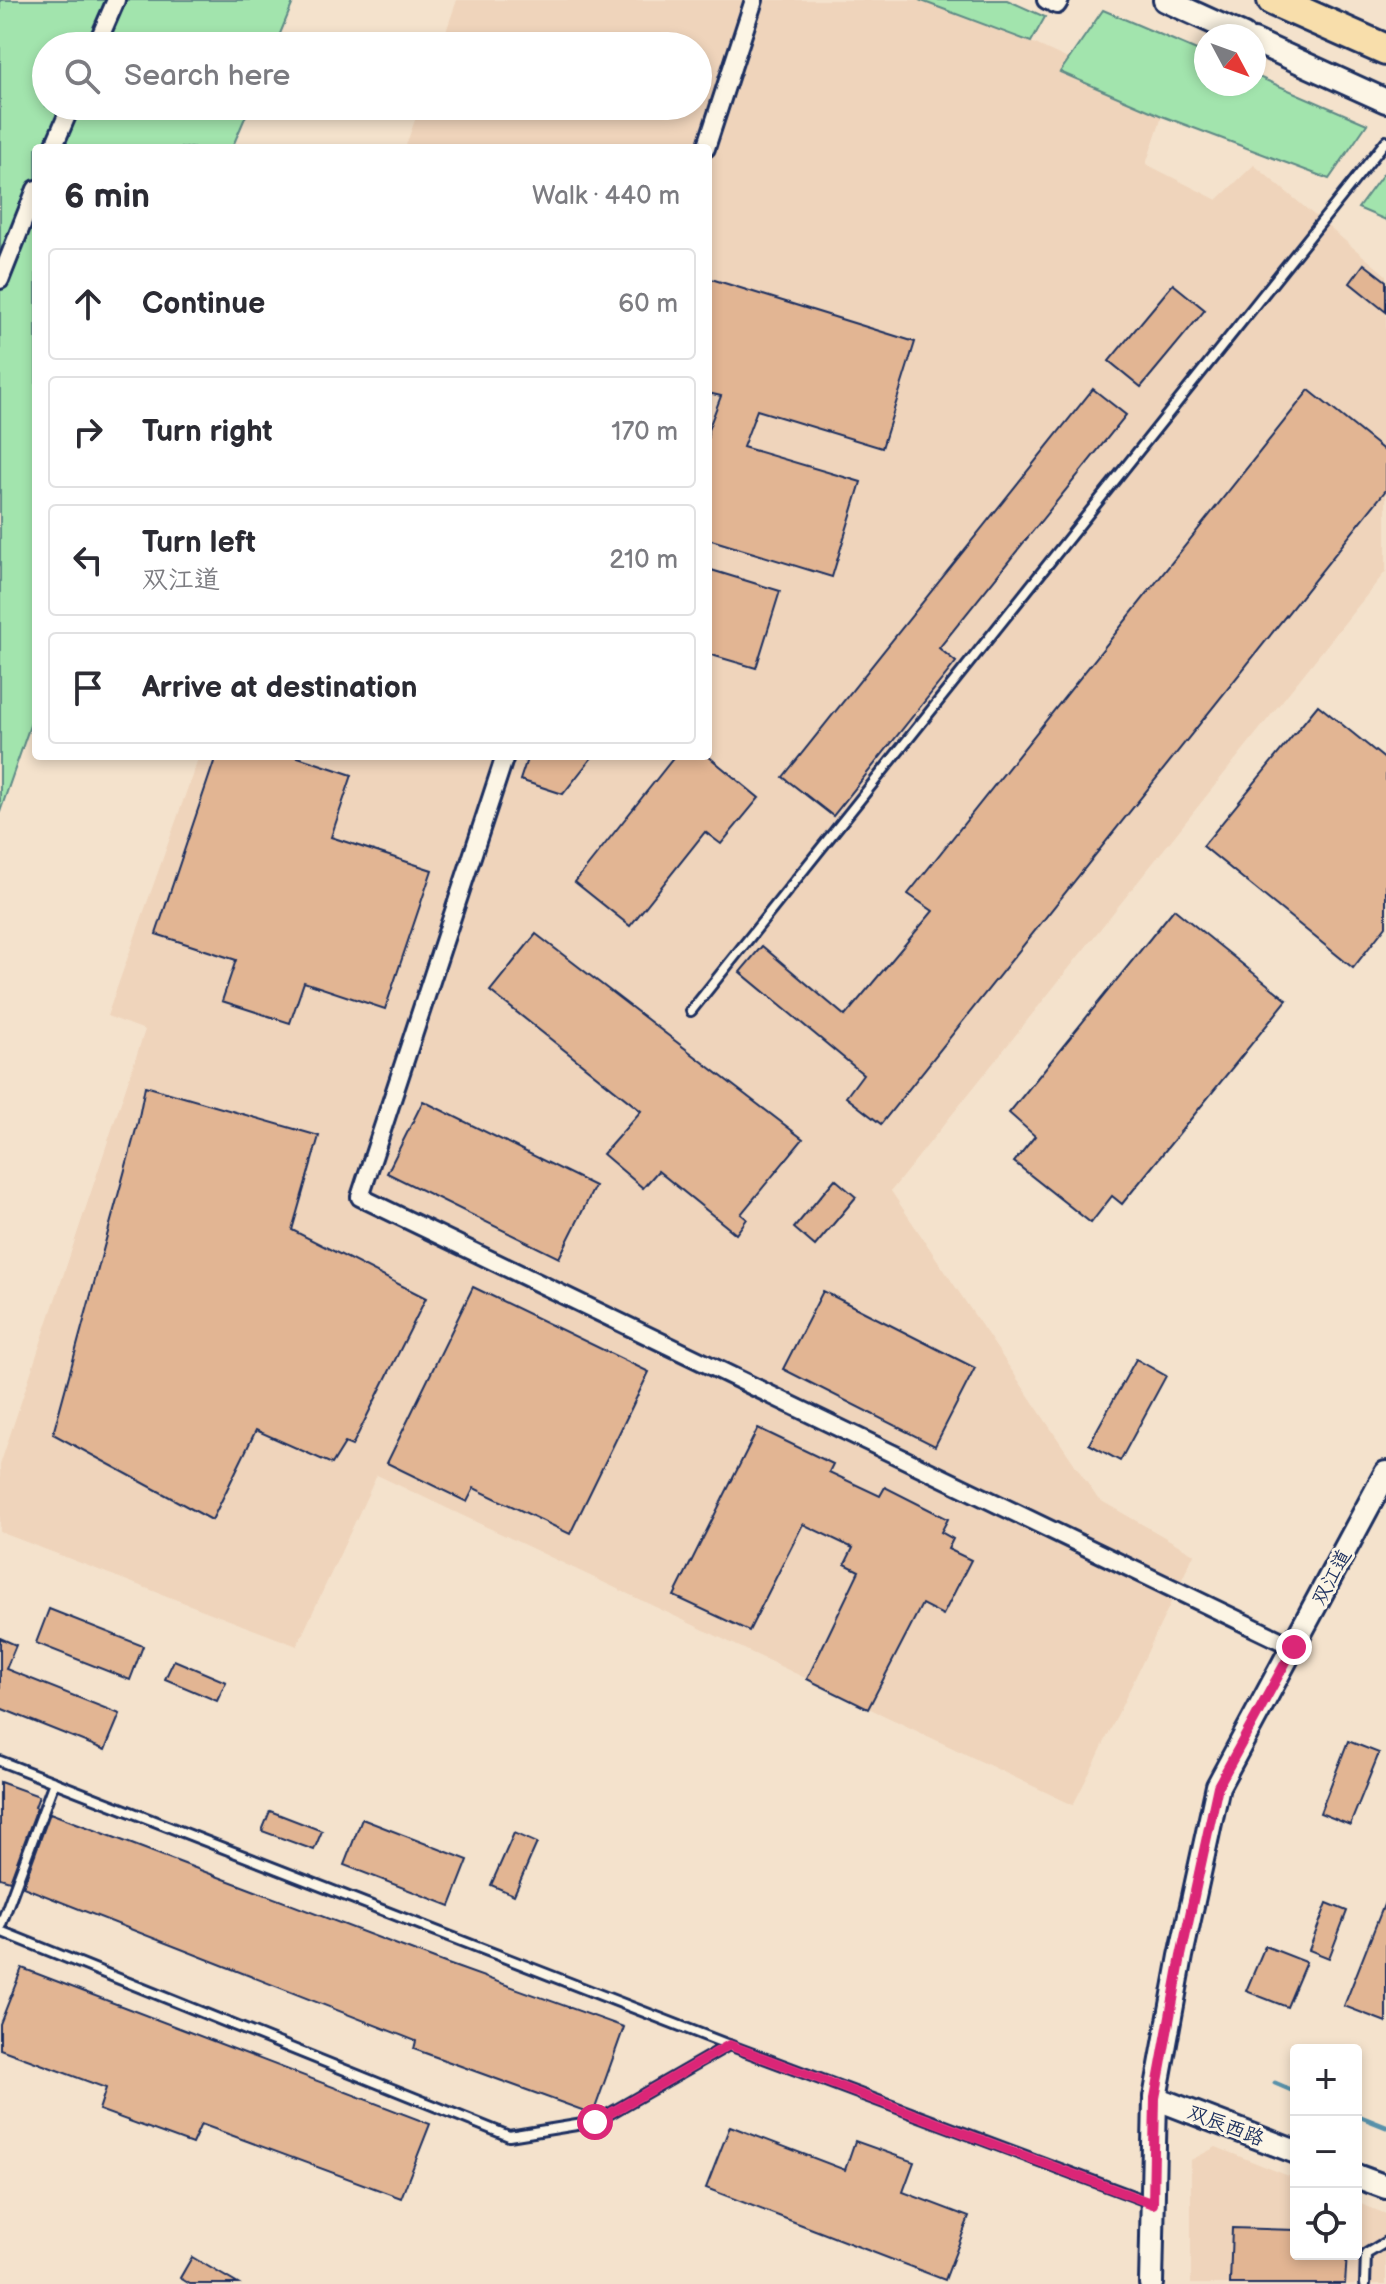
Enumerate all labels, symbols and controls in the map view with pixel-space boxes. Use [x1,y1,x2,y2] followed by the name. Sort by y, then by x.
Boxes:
[1194,24,1266,96] north arrow
[32,32,712,120] search box
[60,54,104,98] icon: search
[124,58,290,94] text: Search here
[64,176,150,217] text: 6 min
[532,181,680,212] text: Walk · 440 m
[66,282,110,326] icon: ahead
[142,286,265,322] text: Continue
[618,289,678,320] text: 60 m
[66,410,110,454] icon: right
[142,414,273,450] text: Turn right
[611,417,678,448] text: 170 m
[142,525,256,561] text: Turn left
[66,538,110,582] icon: left
[609,545,678,576] text: 210 m
[142,565,220,596] text: 双江道
[66,666,110,710] icon: arrive
[142,670,418,706] text: Arrive at destination
[1307,1545,1357,1610] street label: 双江道
[1276,1629,1312,1665] route end
[1290,2044,1362,2260] map controls
[1290,2044,1362,2116] button: +
[1184,2100,1268,2152] street label: 双辰西路
[577,2104,613,2140] route start
[1290,2116,1362,2188] button: −
[1290,2188,1362,2260] button: locate

